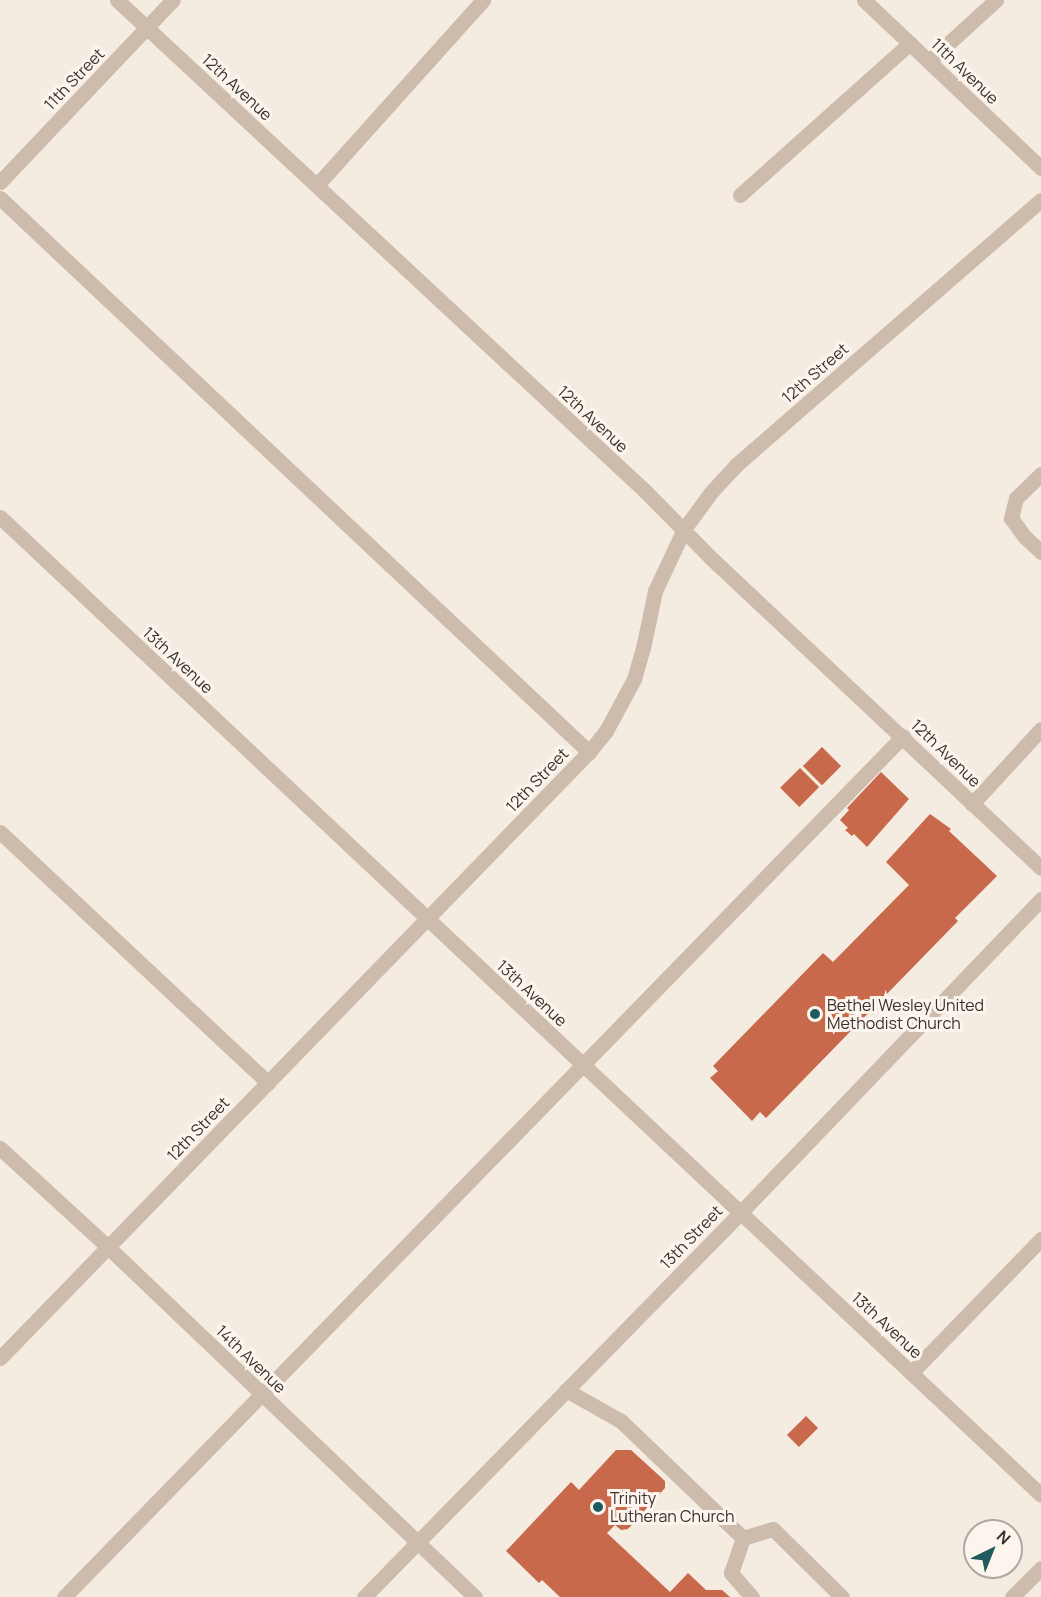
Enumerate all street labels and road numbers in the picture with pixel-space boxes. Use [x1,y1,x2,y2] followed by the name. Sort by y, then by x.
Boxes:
[927,34,1003,108] street label: 11th Avenue
[40,44,108,114] street label: 11th Street
[198,50,276,124] street label: 12th Avenue
[778,339,852,407] street label: 12th Street
[554,382,632,456] street label: 12th Avenue
[139,623,217,697] street label: 13th Avenue
[907,715,985,791] street label: 12th Avenue
[502,744,572,816] street label: 12th Street
[493,956,571,1030] street label: 13th Avenue
[163,1093,233,1165] street label: 12th Street
[656,1201,726,1273] street label: 13th Street
[848,1288,926,1362] street label: 13th Avenue
[212,1321,290,1397] street label: 14th Avenue

